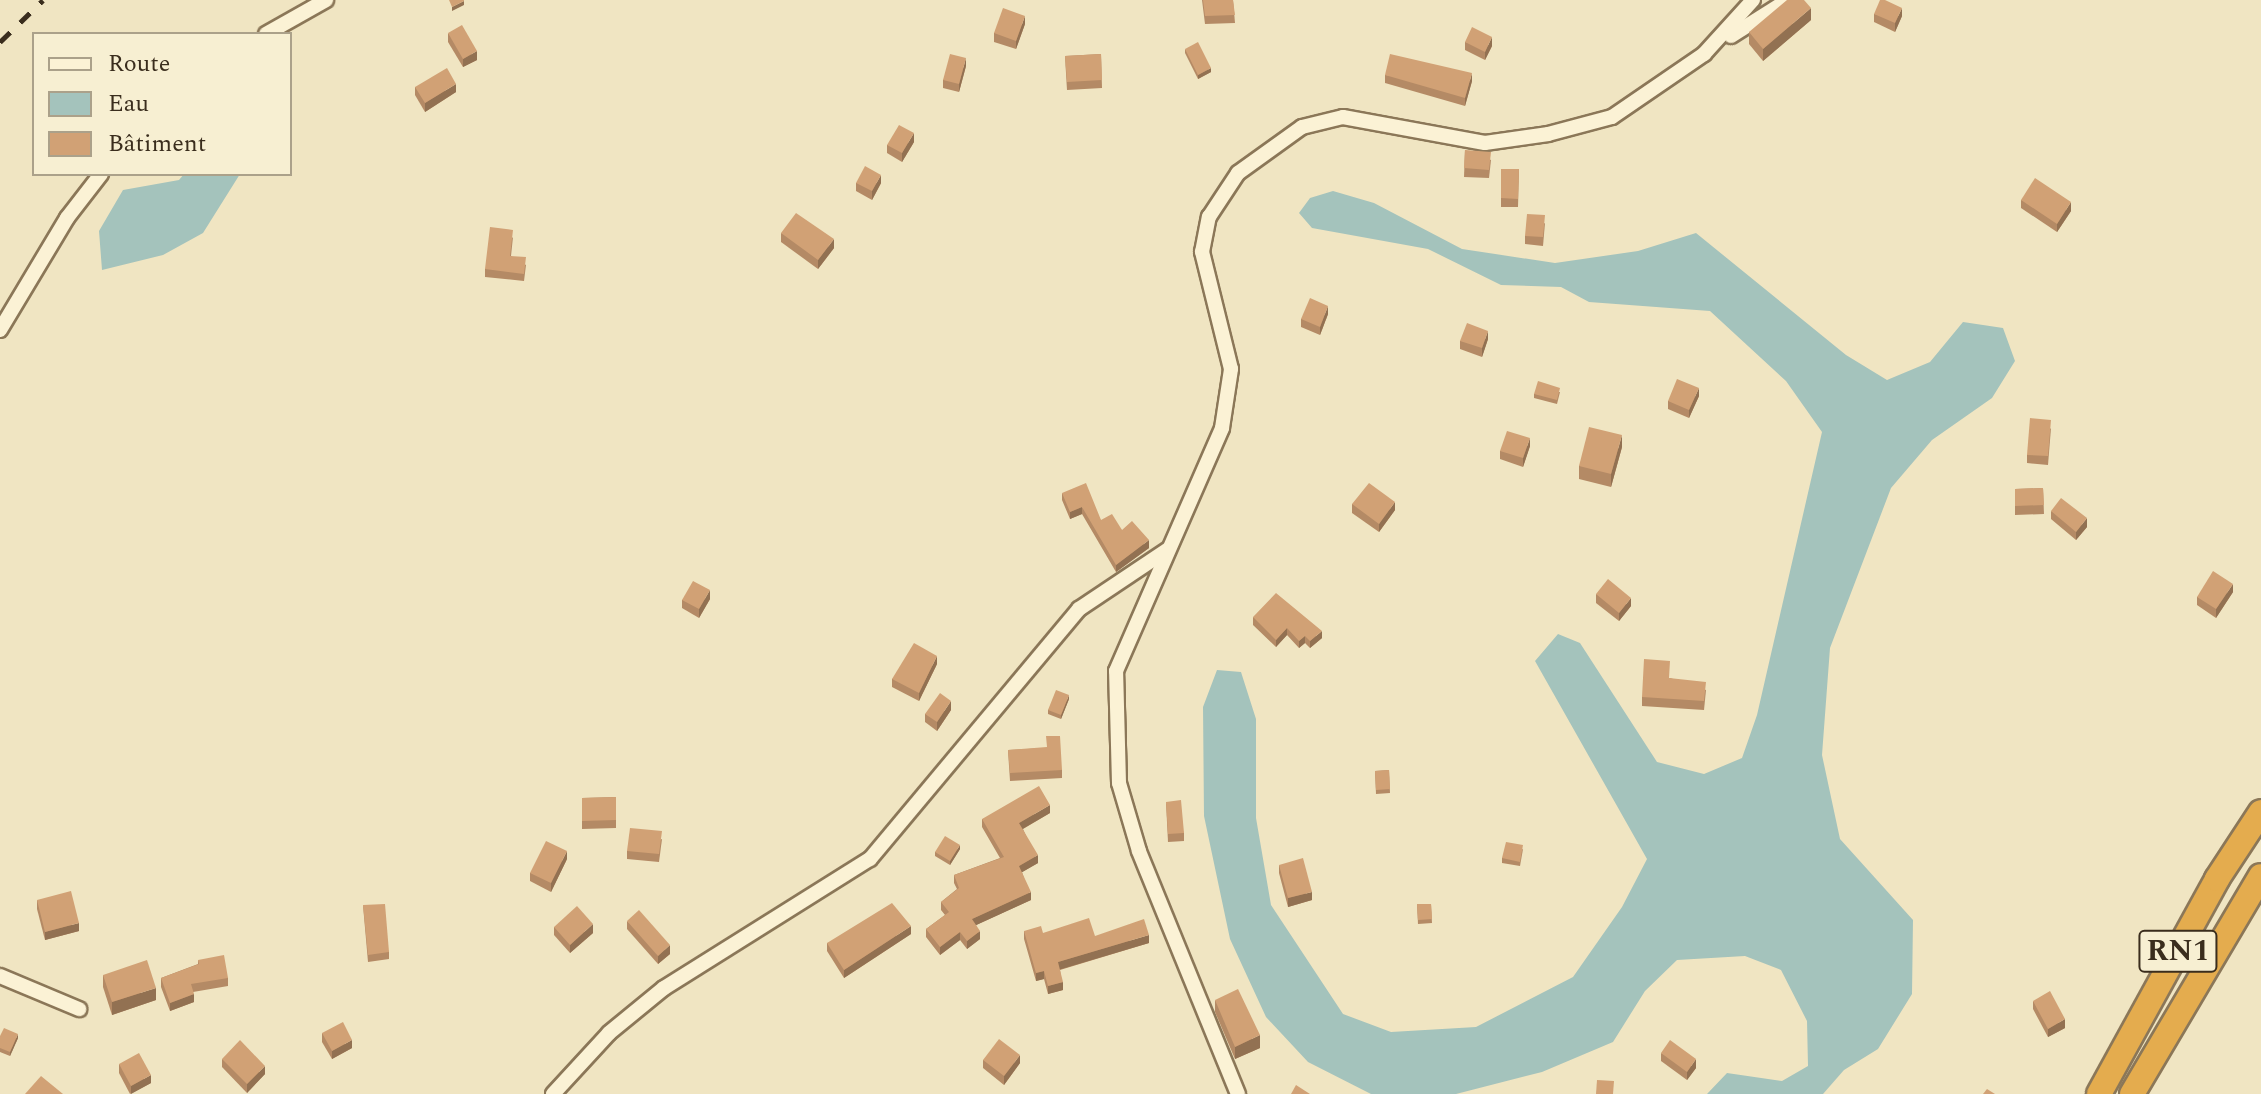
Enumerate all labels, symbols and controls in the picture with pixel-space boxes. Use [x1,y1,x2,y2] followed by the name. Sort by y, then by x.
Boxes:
[32,32,292,176] legend
[108,46,170,82] text: Route
[108,86,149,122] text: Eau
[108,126,206,162] text: Bâtiment
[2138,925,2218,977] road number: RN1

